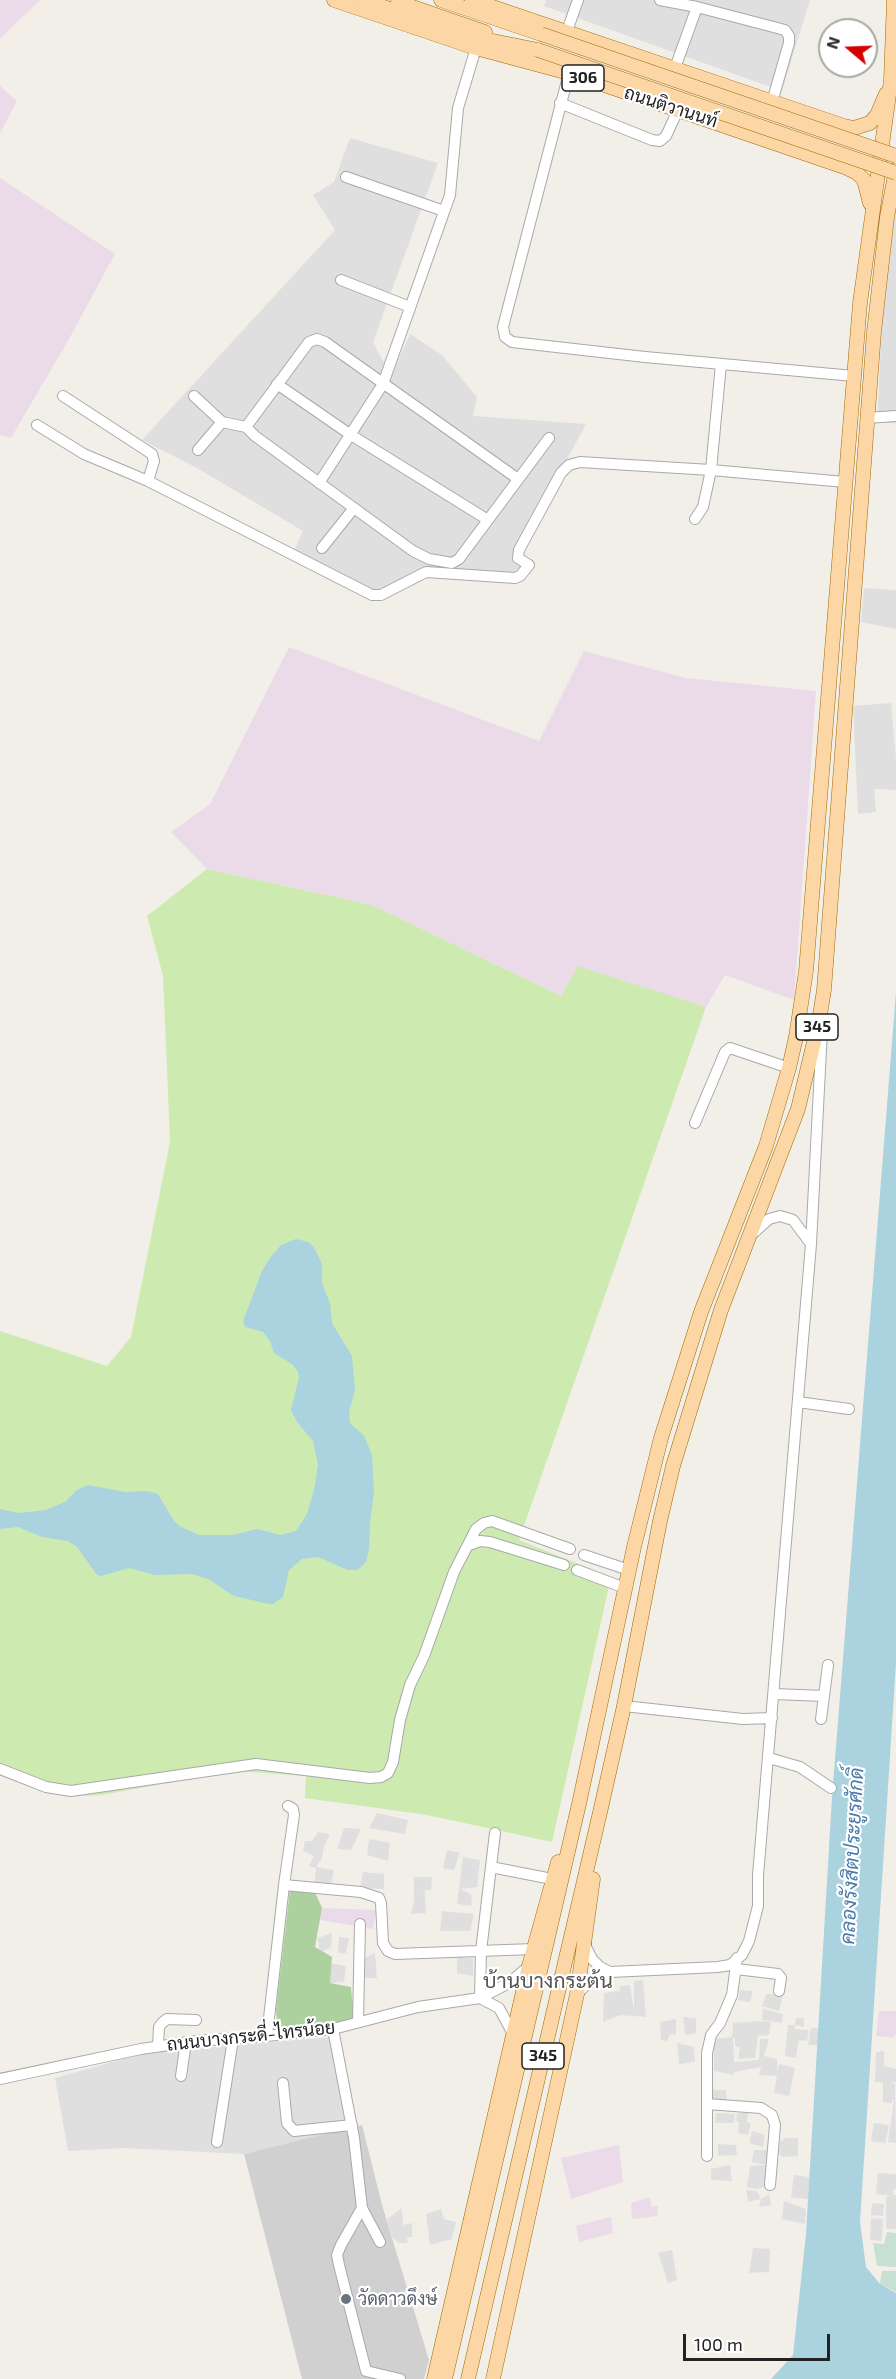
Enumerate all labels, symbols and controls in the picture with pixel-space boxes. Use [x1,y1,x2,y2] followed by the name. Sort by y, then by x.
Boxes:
[818,18,878,78] north arrow
[822,34,843,51] text: N
[562,65,604,91] road number: 306
[622,82,720,132] street label: ถนนติวานนท์
[796,1014,838,1040] road number: 345
[835,1767,869,1945] water label: คลองรังสิตประยูรศักดิ์
[483,1968,613,1994] district label: บ้านบางกระต้น
[166,2016,336,2056] street label: ถนนบางกระดี่-ไทรน้อย
[522,2043,564,2069] road number: 345
[358,2288,437,2310] place label: วัดดาวดึงษ์
[339,2292,353,2306] marker: วัดดาวดึงษ์
[686,2322,833,2360] scale bar
[694,2333,743,2355] text: 100 m

